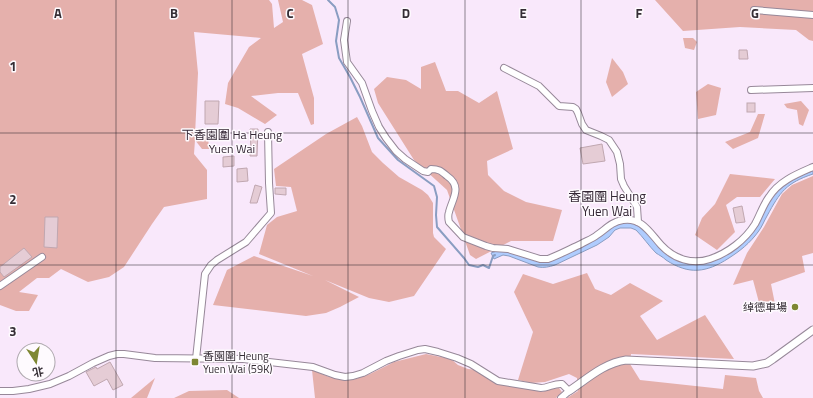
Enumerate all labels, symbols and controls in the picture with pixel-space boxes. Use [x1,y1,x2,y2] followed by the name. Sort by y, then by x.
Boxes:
[54,3,62,23] text: A
[170,3,178,23] text: B
[286,3,294,23] text: C
[402,3,410,23] text: D
[519,3,527,23] text: E
[636,3,643,23] text: F
[751,3,759,23] text: G
[9,56,17,76] text: 1
[182,125,282,158] district label: 下香園圍 Ha Heung Yuen Wai
[568,186,646,221] district label: 香園圍 Heung Yuen Wai
[9,189,17,209] text: 2
[743,299,787,315] place label: 绰德車場
[790,302,800,312] marker: 绰德車場
[9,321,17,341] text: 3
[16,342,56,382] north arrow
[203,348,272,377] place label: 香園圍 Heung Yuen Wai (59K)
[190,357,200,367] marker: 香園圍 Heung Yuen Wai (59K)
[31,363,45,381] text: 北

